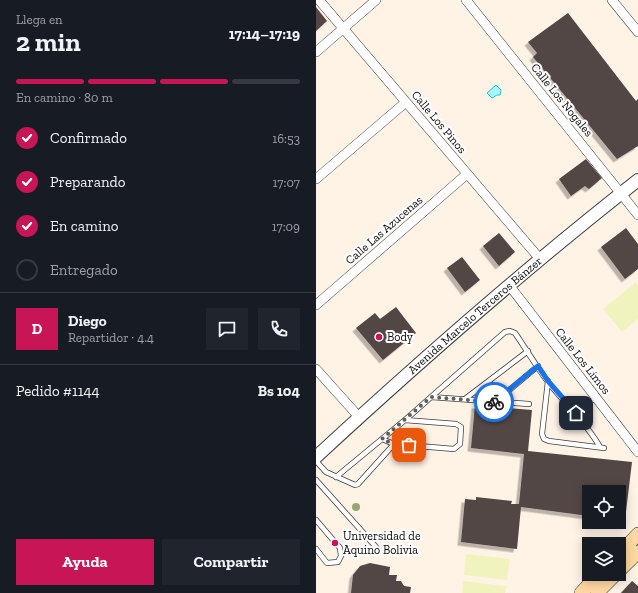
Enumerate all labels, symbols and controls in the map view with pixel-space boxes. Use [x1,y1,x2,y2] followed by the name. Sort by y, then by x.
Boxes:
[16,12,63,27] text: Llega en
[229,25,300,43] text: 17:14–17:19
[16,26,81,58] text: 2 min
[528,61,596,139] street label: Calle Los Nogales
[409,88,469,156] street label: Calle Los Pinos
[16,90,113,105] text: En camino · 80 m
[16,127,38,149] icon: check
[50,129,127,147] text: Confirmado
[272,131,300,146] text: 16:53
[16,171,38,193] icon: check
[50,173,126,191] text: Preparando
[273,175,300,190] text: 17:07
[343,193,425,267] street label: Calle Las Azucenas
[16,215,38,237] icon: check
[50,217,118,235] text: En camino
[272,219,300,234] text: 17:09
[405,254,545,377] street label: Avenida Marcelo Terceros Bánzer
[50,261,118,279] text: Entregado
[206,308,248,350] button: chat
[258,308,300,350] button: phone
[68,312,107,330] text: Diego
[32,320,42,338] text: D
[553,325,613,397] street label: Calle Los Limos
[68,330,154,345] text: Repartidor · 4.4
[387,330,414,344] place label: Body
[374,332,384,342] marker: Body
[16,382,100,400] text: Pedido #1144
[258,382,300,400] text: Bs 104
[474,382,514,422] courier
[483,391,505,413] icon: bike
[559,396,593,430] pin
[565,402,587,424] icon: home
[392,428,426,462] pin
[398,434,420,456] icon: bag
[582,485,626,581] map controls
[582,485,626,529] button: locate
[343,529,421,557] place label: Universidad de Aquino Bolivia
[582,537,626,581] button: layers
[330,538,340,548] marker: Universidad de Aquino Bolivia
[16,539,154,585] button: Ayuda
[162,539,300,585] button: Compartir

